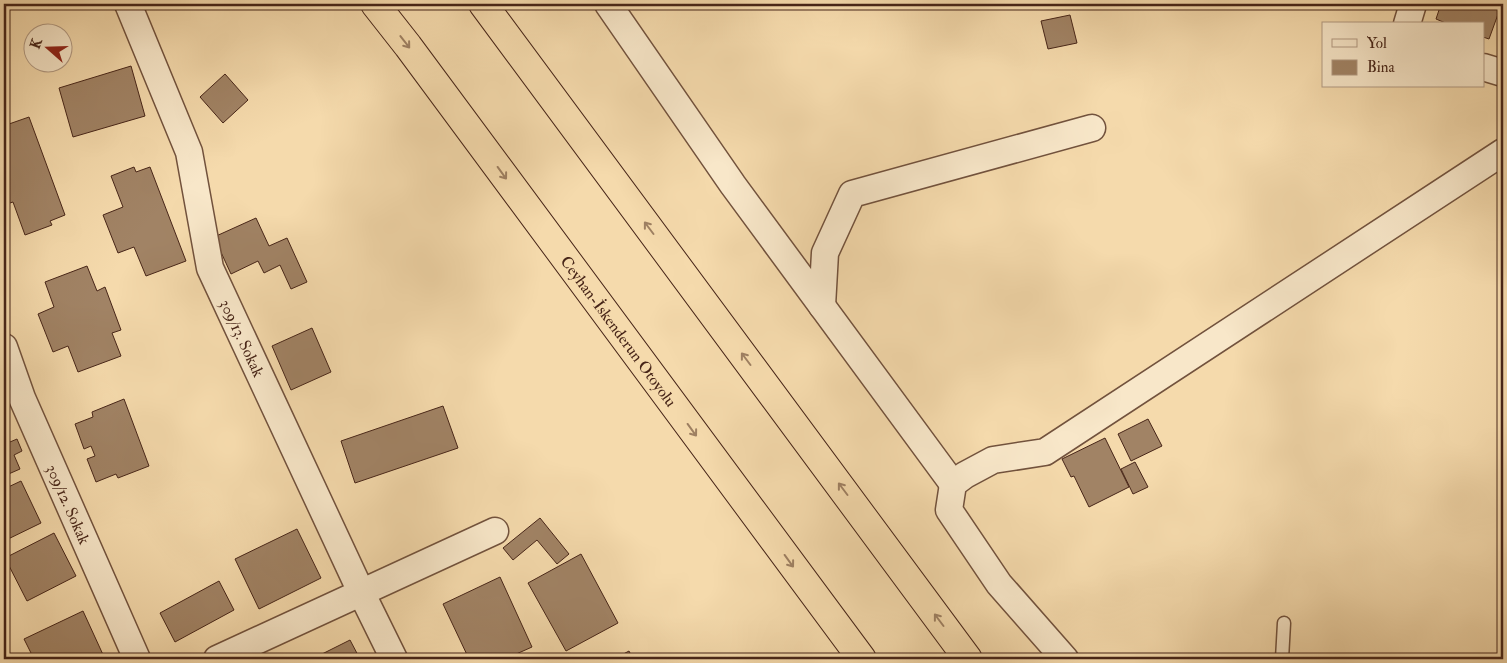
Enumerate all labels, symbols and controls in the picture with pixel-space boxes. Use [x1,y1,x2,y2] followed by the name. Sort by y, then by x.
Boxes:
[22,22,72,72] north arrow
[1322,22,1484,88] legend
[1367,34,1387,53] text: Yol
[27,35,46,51] text: K
[399,35,410,48] one-way arrow
[1367,58,1395,77] text: Bina
[496,166,507,179] one-way arrow
[644,221,654,235] one-way arrow
[556,252,681,411] street label: Ceyhan-İskenderun Otoyolu
[215,296,268,381] street label: 309/13. Sokak
[741,352,751,366] one-way arrow
[687,423,697,437] one-way arrow
[41,461,94,548] street label: 309/12. Sokak
[837,483,848,497] one-way arrow
[783,553,794,567] one-way arrow
[934,614,945,627] one-way arrow

